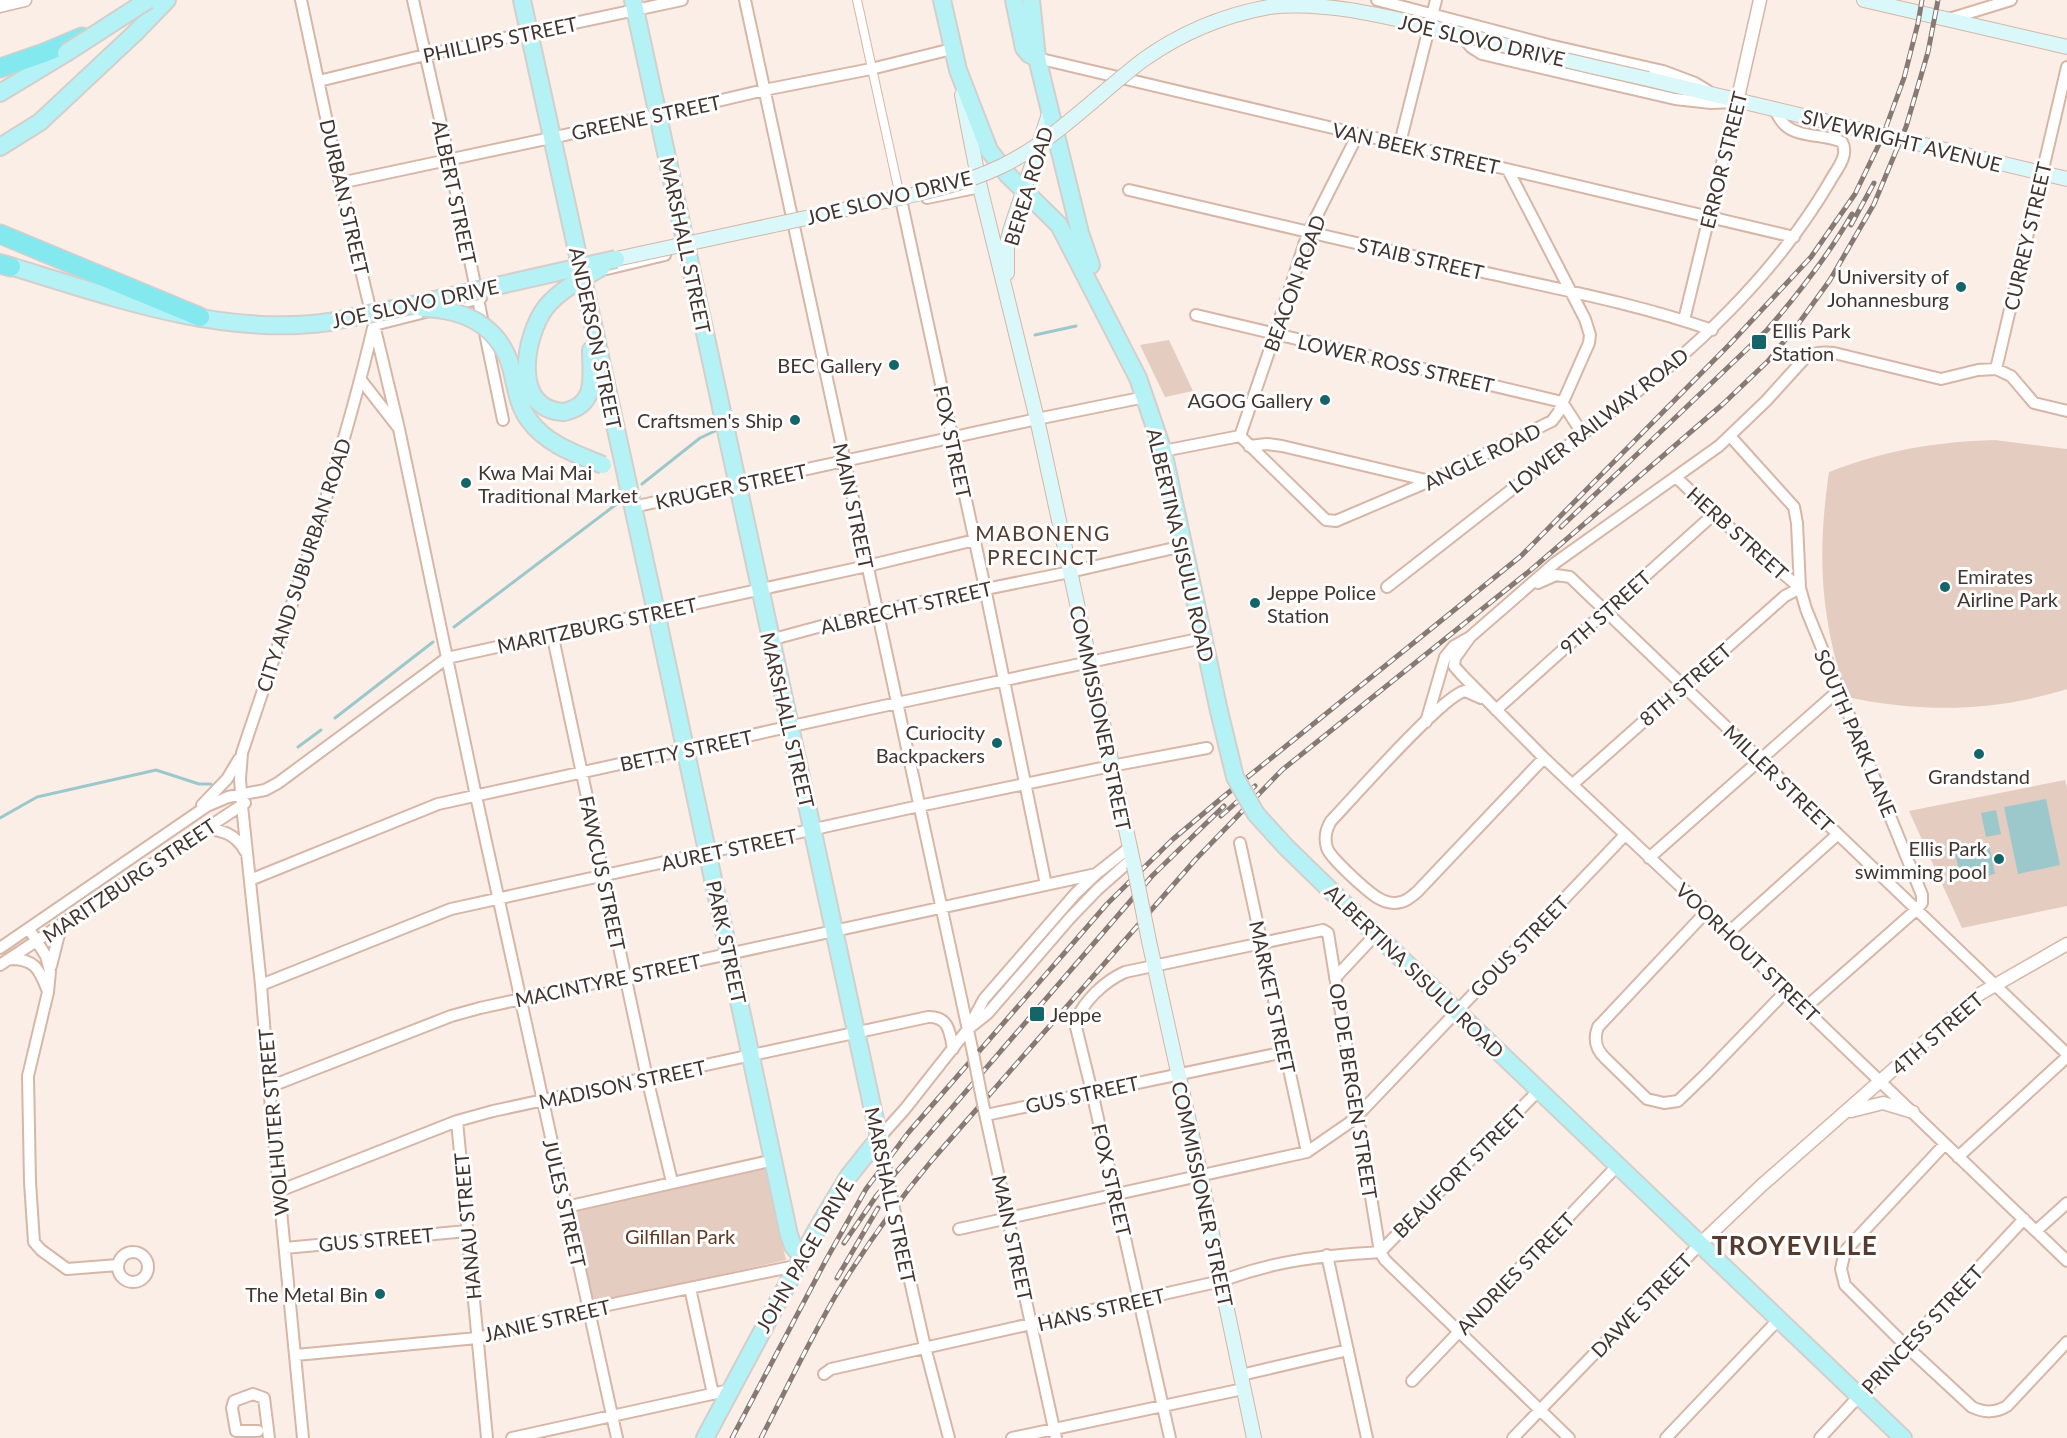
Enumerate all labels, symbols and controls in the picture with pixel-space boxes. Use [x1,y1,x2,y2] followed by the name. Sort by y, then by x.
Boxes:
[1397,9,1567,71] street label: JOE SLOVO DRIVE
[421,11,580,67] street label: PHILLIPS STREET
[569,89,723,145] street label: GREENE STREET
[1694,89,1752,231] street label: ERROR STREET
[1800,104,2004,176] street label: SIVEWRIGHT AVENUE
[315,117,375,277] street label: DURBAN STREET
[1330,117,1502,179] street label: VAN BEEK STREET
[428,118,482,266] street label: ALBERT STREET
[998,124,1058,248] street label: BEREA ROAD
[656,155,716,335] street label: MARSHALL STREET
[1998,159,2056,313] street label: CURREY STREET
[804,165,974,229] street label: JOE SLOVO DRIVE
[1258,211,1330,355] street label: BEACON ROAD
[1356,232,1487,284] street label: STAIB STREET
[565,245,627,431] street label: ANDERSON STREET
[1827,264,1949,311] place label: University of Johannesburg
[329,274,501,332] street label: JOE SLOVO DRIVE
[1954,280,1968,294] marker: University of Johannesburg
[1772,318,1851,365] place label: Ellis Park Station
[1296,329,1497,397] street label: LOWER ROSS STREET
[1750,333,1768,351] marker: Ellis Park Station
[1503,342,1693,498] street label: LOWER RAILWAY ROAD
[777,353,883,377] place label: BEC Gallery
[887,358,901,372] marker: BEC Gallery
[929,383,977,501] street label: FOX STREET
[1187,388,1314,412] place label: AGOG Gallery
[1318,393,1332,407] marker: AGOG Gallery
[637,408,783,432] place label: Craftsmen's Ship
[788,413,802,427] marker: Craftsmen's Ship
[1420,417,1544,495] street label: ANGLE ROAD
[1142,426,1220,664] street label: ALBERTINA SISULU ROAD
[251,435,355,695] street label: CITY AND SUBURBAN ROAD
[829,441,879,571] street label: MAIN STREET
[653,458,809,514] street label: KRUGER STREET
[478,460,638,507] place label: Kwa Mai Mai Traditional Market
[459,476,473,490] marker: Kwa Mai Mai Traditional Market
[1683,481,1794,585] street label: HERB STREET
[975,520,1111,569] district label: MABONENG PRECINCT
[1957,564,2059,611] place label: Emirates Airline Park
[1555,565,1655,659] street label: 9TH STREET
[818,576,994,638] street label: ALBRECHT STREET
[1267,580,1376,627] place label: Jeppe Police Station
[1938,580,1952,594] marker: Emirates Airline Park
[495,592,699,658] street label: MARITZBURG STREET
[1248,596,1262,610] marker: Jeppe Police Station
[1065,603,1137,833] street label: COMMISSIONER STREET
[756,630,820,810] street label: MARSHALL STREET
[1634,637,1736,730] street label: 8TH STREET
[1810,646,1902,820] street label: SOUTH PARK LANE
[1719,719,1839,837] street label: MILLER STREET
[876,720,986,767] place label: Curiocity Backpackers
[617,724,755,776] street label: BETTY STREET
[990,736,1004,750] marker: Curiocity Backpackers
[1972,747,1986,761] marker: Grandstand
[1928,764,2030,788] place label: Grandstand
[575,793,631,953] street label: FAWCUS STREET
[38,813,220,947] street label: MARITZBURG STREET
[659,823,799,875] street label: AURET STREET
[1855,836,1988,883] place label: Ellis Park swimming pool
[1992,852,2006,866] marker: Ellis Park swimming pool
[1671,877,1825,1027] street label: VOORHOUT STREET
[702,878,752,1006] street label: PARK STREET
[1321,879,1509,1063] street label: ALBERTINA SISULU ROAD
[1465,890,1573,1002] street label: GOUS STREET
[1245,918,1301,1076] street label: MARKET STREET
[513,949,703,1011] street label: MACINTYRE STREET
[1325,981,1383,1201] street label: OP DE BERGEN STREET
[1886,986,1988,1079] street label: 4TH STREET
[1050,1002,1102,1026] place label: Jeppe
[1028,1005,1046,1023] marker: Jeppe
[253,1027,293,1217] street label: WOLHUTER STREET
[536,1055,708,1113] street label: MADISON STREET
[1023,1070,1141,1118] street label: GUS STREET
[1167,1079,1239,1309] street label: COMMISSIONER STREET
[1388,1099,1531,1242] street label: BEAUFORT STREET
[861,1105,921,1285] street label: MARSHALL STREET
[1087,1121,1137,1239] street label: FOX STREET
[539,1136,591,1270] street label: JULES STREET
[449,1151,485,1300] street label: HANAU STREET
[988,1173,1038,1303] street label: MAIN STREET
[750,1174,858,1336] street label: JOHN PAGE DRIVE
[1451,1207,1579,1339] street label: ANDRIES STREET
[317,1222,435,1256] street label: GUS STREET
[625,1224,736,1248] park label: Gilfillan Park
[1712,1229,1878,1261] district label: TROYEVILLE
[1585,1248,1697,1362] street label: DAWE STREET
[1856,1260,1988,1398] street label: PRINCESS STREET
[245,1282,368,1306] place label: The Metal Bin
[1035,1283,1167,1335] street label: HANS STREET
[373,1287,387,1301] marker: The Metal Bin
[481,1294,613,1346] street label: JANIE STREET

